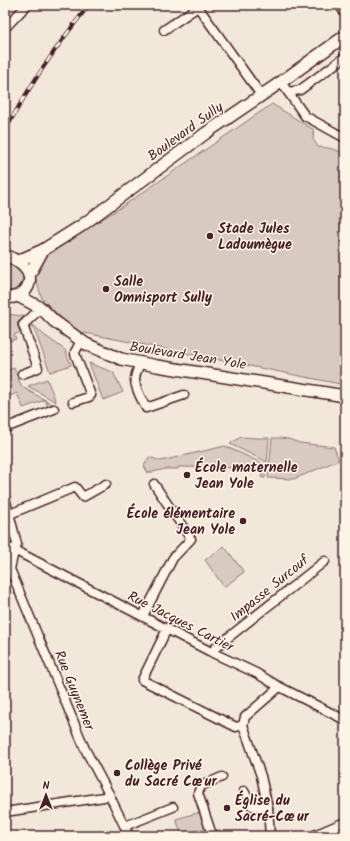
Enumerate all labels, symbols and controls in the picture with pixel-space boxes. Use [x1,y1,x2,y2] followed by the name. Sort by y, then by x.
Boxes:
[143,96,228,167] street label: Boulevard Sully
[218,218,292,256] place label: Stade Jules Ladoumègue
[205,231,215,241] marker: Stade Jules Ladoumègue
[114,271,213,309] place label: Salle Omnisport Sully
[101,284,111,294] marker: Salle Omnisport Sully
[128,336,249,376] street label: Boulevard Jean Yole
[195,457,298,495] place label: École maternelle Jean Yole
[182,470,192,480] marker: École maternelle Jean Yole
[127,503,235,541] place label: École élémentaire Jean Yole
[238,516,248,526] marker: École élémentaire Jean Yole
[225,549,315,628] street label: Impasse Surcouf
[124,586,239,659] street label: Rue Jacques Cartier
[48,647,101,735] street label: Rue Guynemer
[125,755,217,793] place label: Collège Privé du Sacré Cœur
[112,768,122,778] marker: Collège Privé du Sacré Cœur
[26,775,66,815] north arrow
[43,777,50,795] text: N
[235,790,310,828] place label: Église du Sacré-Cœur
[222,803,232,813] marker: Église du Sacré-Cœur

